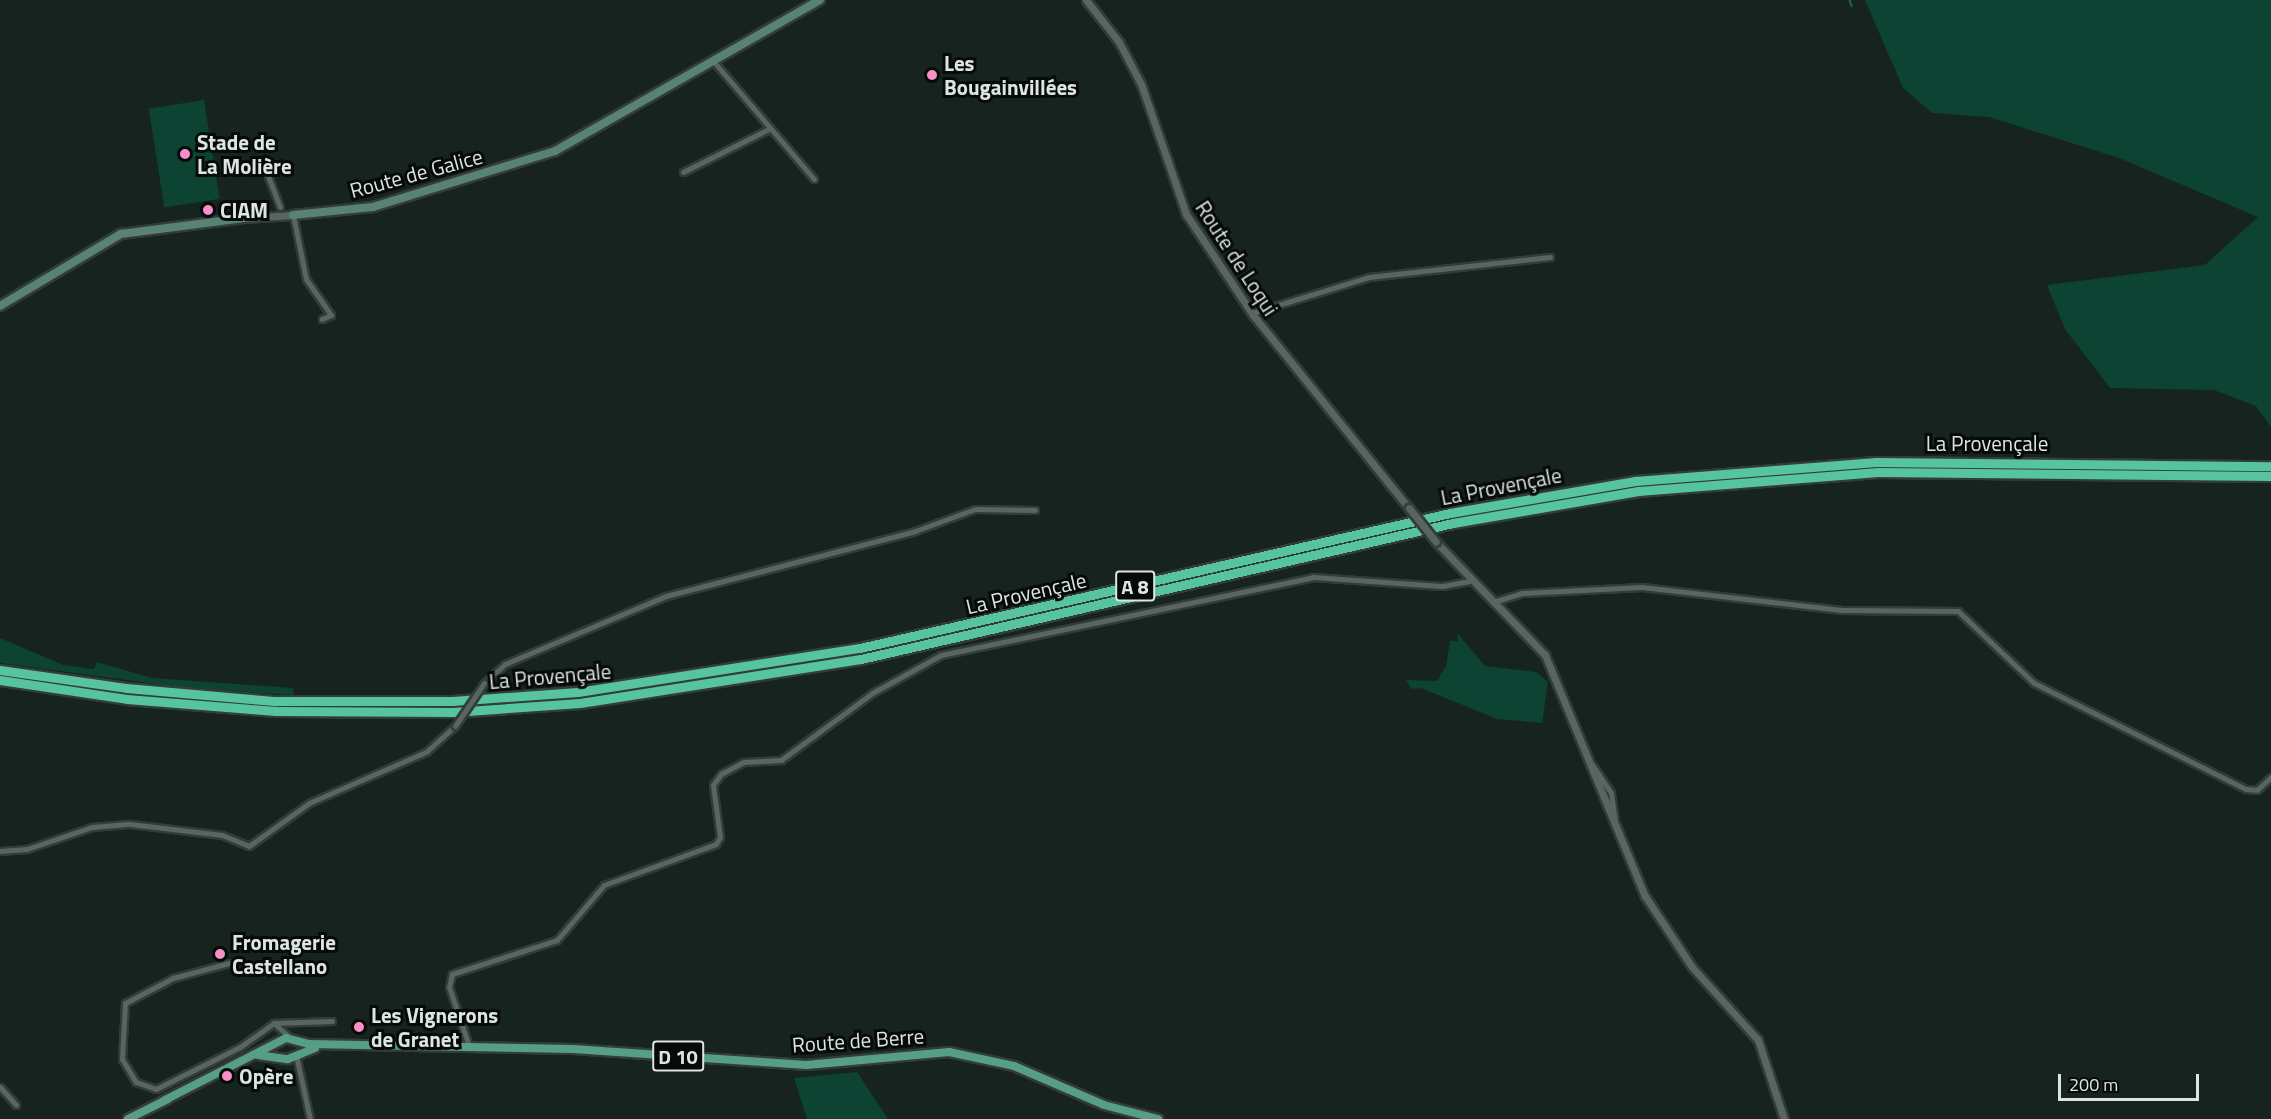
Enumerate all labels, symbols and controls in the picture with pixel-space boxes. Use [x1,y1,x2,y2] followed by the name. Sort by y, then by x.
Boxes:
[944,50,1077,100] place label: Les Bougainvillées
[925,68,939,82] marker: Les Bougainvillées
[197,129,292,179] place label: Stade de La Molière
[347,143,485,203] street label: Route de Galice
[178,147,192,161] marker: Stade de La Molière
[1191,196,1283,320] street label: Route de Loqui
[220,197,268,223] place label: CIAM
[201,203,215,217] marker: CIAM
[1926,430,2048,456] street label: La Provençale
[1438,462,1564,510] street label: La Provençale
[963,567,1089,619] street label: La Provençale
[1114,569,1156,603] road number: A 8
[488,658,612,694] street label: La Provençale
[232,929,336,979] place label: Fromagerie Castellano
[213,947,227,961] marker: Fromagerie Castellano
[371,1002,498,1052] place label: Les Vignerons de Granet
[352,1020,366,1034] marker: Les Vignerons de Granet
[791,1023,925,1057] street label: Route de Berre
[651,1039,705,1073] road number: D 10
[2061,1062,2202,1100] scale bar
[239,1063,293,1089] place label: Opère
[220,1069,234,1083] marker: Opère
[2069,1071,2118,1098] text: 200 m

